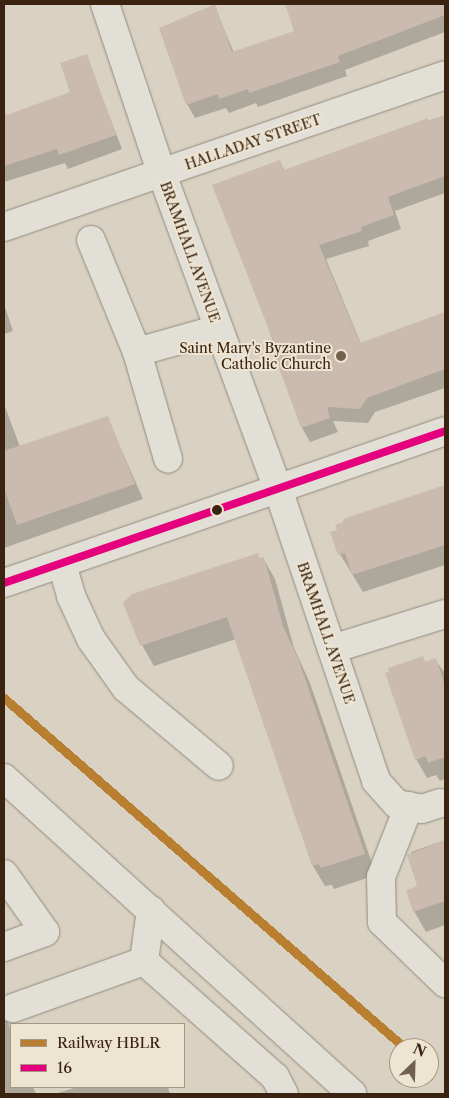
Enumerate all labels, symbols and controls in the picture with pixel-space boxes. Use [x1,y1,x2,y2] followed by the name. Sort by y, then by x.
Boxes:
[182,111,324,173] street label: HALLADAY STREET
[156,179,224,325] street label: BRAMHALL AVENUE
[179,340,331,372] place label: Saint Mary's Byzantine Catholic Church
[335,350,347,362] marker: Saint Mary's Byzantine Catholic Church
[212,505,222,515] unlabelled marker
[294,559,358,707] street label: BRAMHALL AVENUE
[10,1023,185,1088] legend
[57,1033,160,1052] text: Railway HBLR
[389,1038,439,1088] north arrow
[410,1040,429,1061] text: N
[57,1058,72,1077] text: 16

